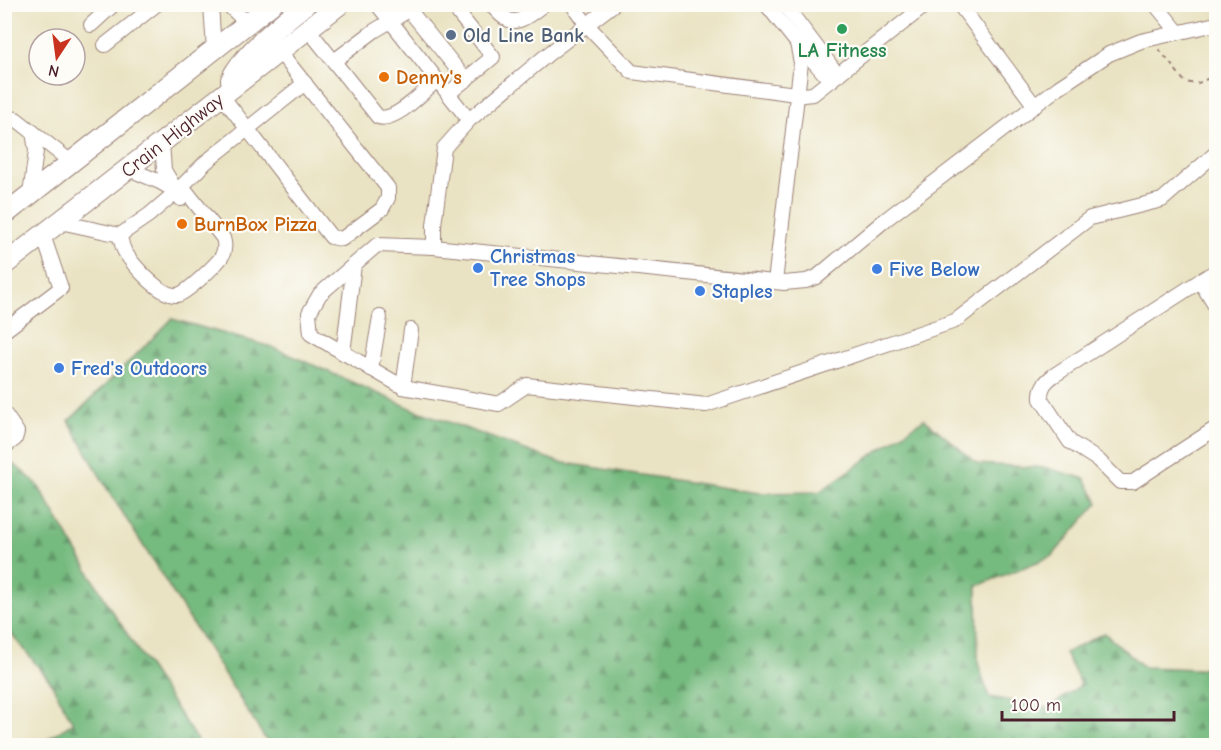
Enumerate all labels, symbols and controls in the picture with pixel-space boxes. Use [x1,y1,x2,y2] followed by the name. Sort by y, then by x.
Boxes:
[835,22,849,36] marker: LA Fitness
[463,24,584,47] place label: Old Line Bank
[27,27,87,87] north arrow
[444,28,458,42] marker: Old Line Bank
[797,39,887,62] place label: LA Fitness
[47,61,61,81] text: N
[396,66,462,89] place label: Denny's
[377,70,391,84] marker: Denny's
[117,88,228,183] street label: Crain Highway
[194,213,317,236] place label: BurnBox Pizza
[175,217,189,231] marker: BurnBox Pizza
[490,245,585,291] place label: Christmas Tree Shops
[889,258,980,281] place label: Five Below
[471,261,485,275] marker: Christmas Tree Shops
[870,262,884,276] marker: Five Below
[712,280,773,303] place label: Staples
[693,284,707,298] marker: Staples
[71,357,207,380] place label: Fred's Outdoors
[52,361,66,375] marker: Fred's Outdoors
[1002,684,1174,722] scale bar
[1011,695,1061,716] text: 100 m

